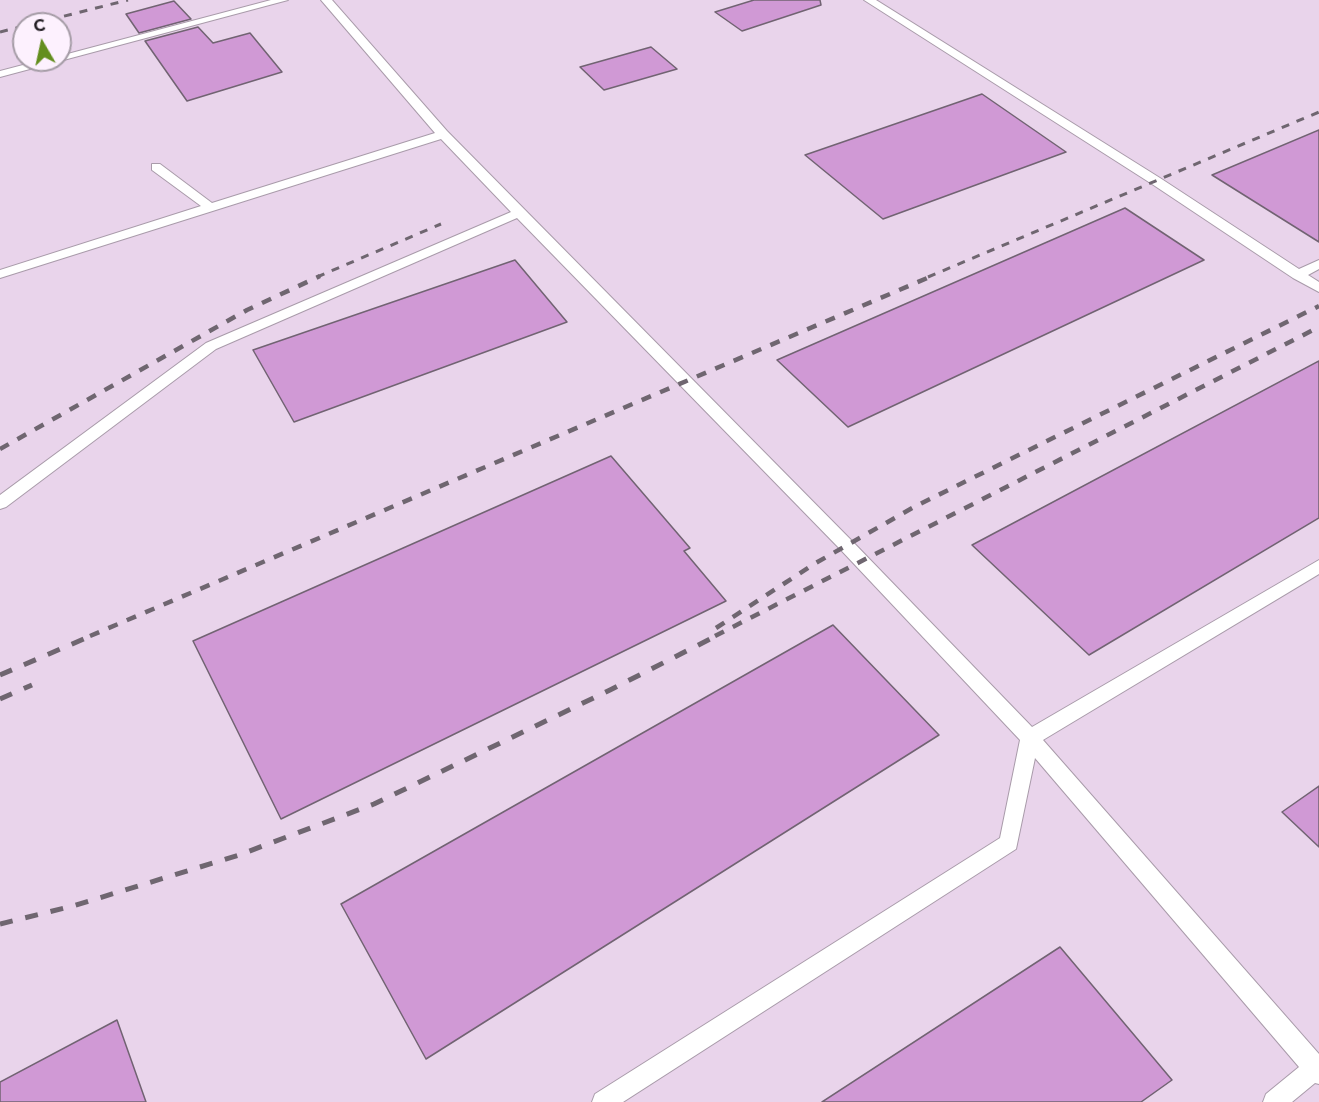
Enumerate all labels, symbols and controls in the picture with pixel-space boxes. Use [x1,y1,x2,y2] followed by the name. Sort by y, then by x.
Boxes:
[12,12,72,72] north arrow
[32,15,47,36] text: С

